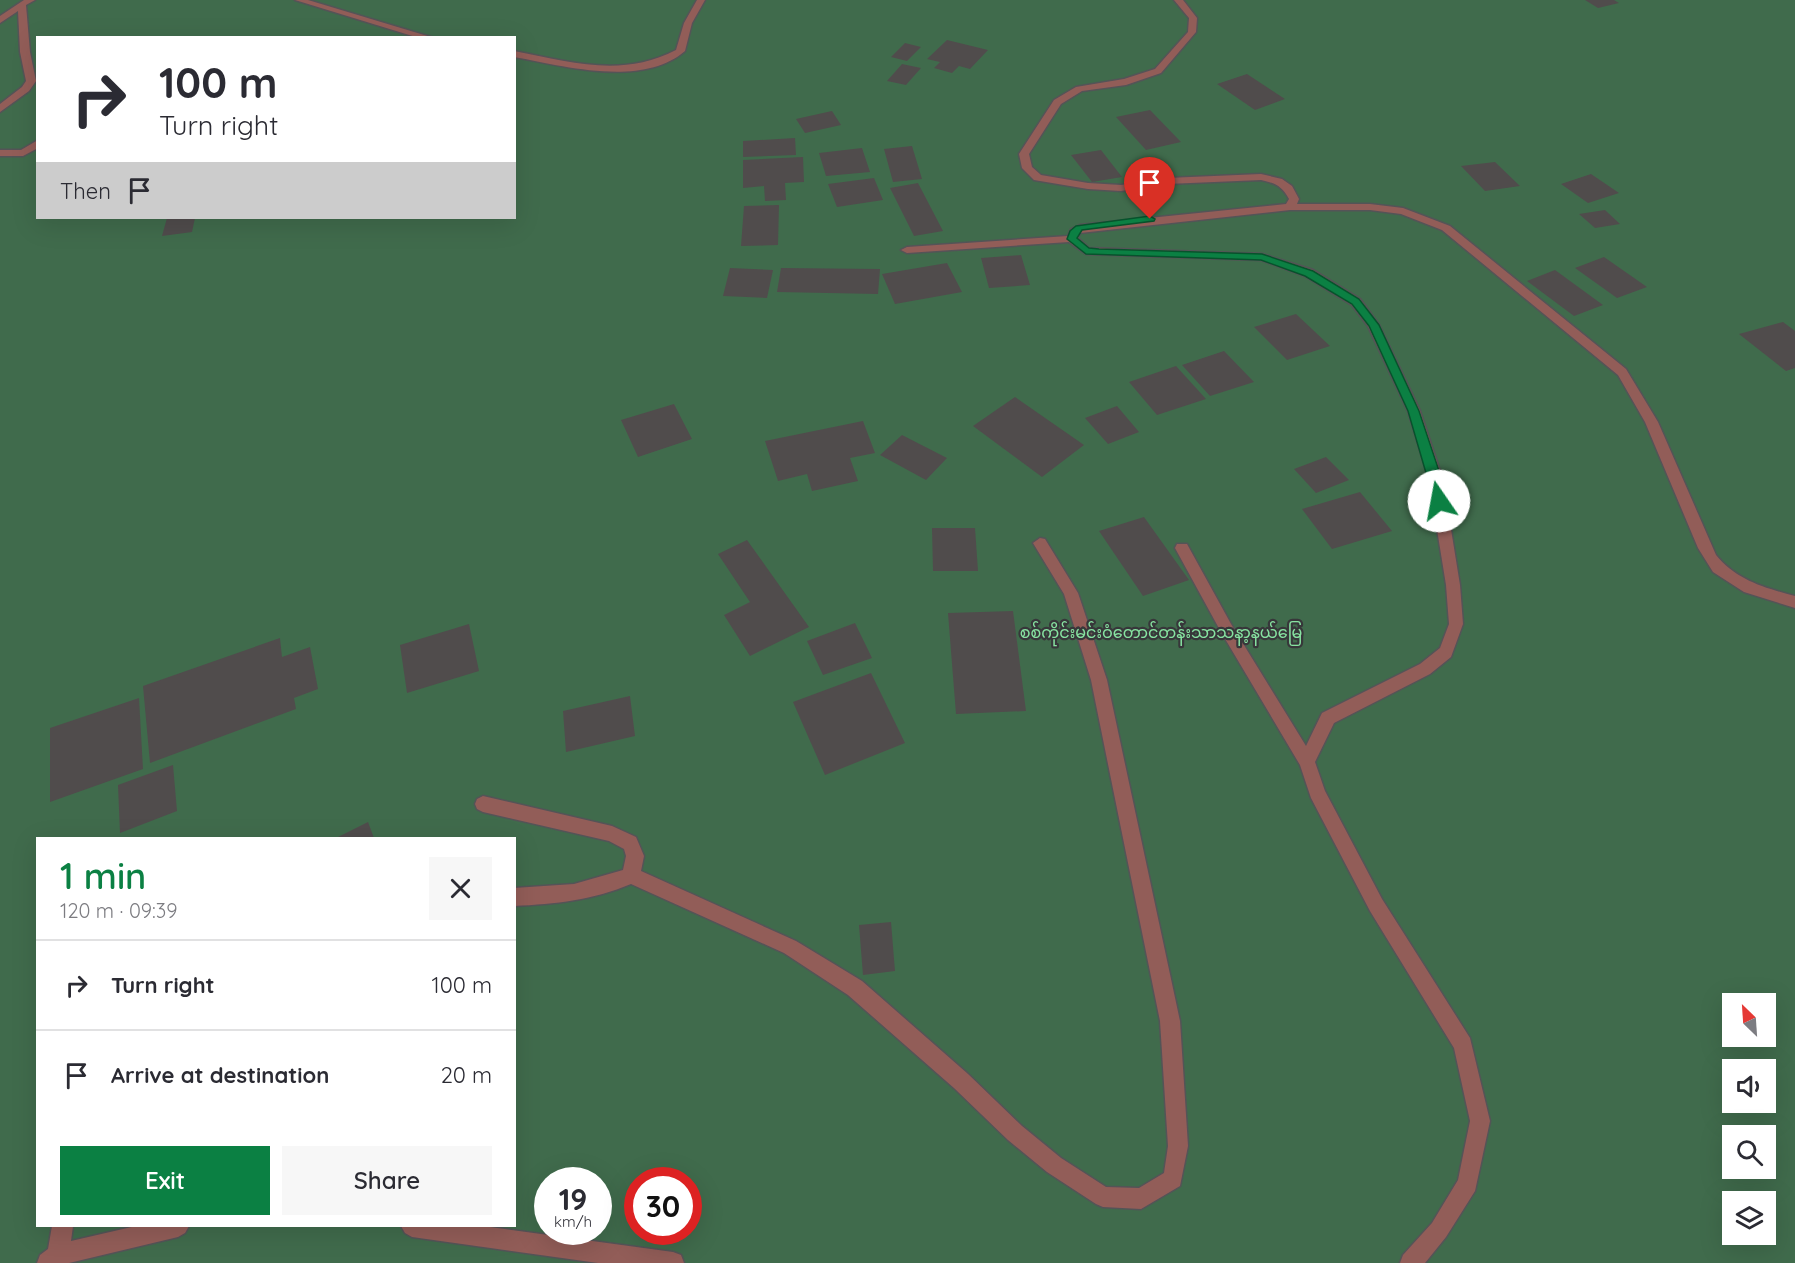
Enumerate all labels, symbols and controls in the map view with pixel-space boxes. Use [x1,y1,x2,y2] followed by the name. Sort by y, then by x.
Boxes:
[159,56,277,109] text: 100 m
[60,60,138,138] icon: right
[159,108,278,142] text: Turn right
[1124,157,1175,219] pin
[1133,166,1166,199] icon: arrive
[123,174,156,207] icon: arrive
[60,177,111,205] text: Then
[1407,469,1471,533] position arrow
[1020,621,1302,647] park label: စစ်ကိုင်းမင်းဝံတောင်တန်းသာသနာ့နယ်မြေ
[60,853,146,898] text: 1 min
[429,857,492,920] button: close
[60,898,177,923] text: 120 m · 09:39
[60,969,93,1002] icon: right
[111,971,215,999] text: Turn right
[432,971,492,999] text: 100 m
[1722,993,1776,1047] north arrow
[1722,993,1776,1245] map controls
[60,1059,93,1092] icon: arrive
[1722,1059,1776,1113] button: sound
[111,1061,329,1089] text: Arrive at destination
[441,1061,492,1089] text: 20 m
[1722,1125,1776,1179] button: search
[60,1146,270,1215] button: Exit
[282,1146,492,1215] button: Share
[624,1167,702,1245] speed limit sign: 30
[559,1180,587,1218] text: 19
[1722,1191,1776,1245] button: layers
[554,1212,592,1231] text: km/h

